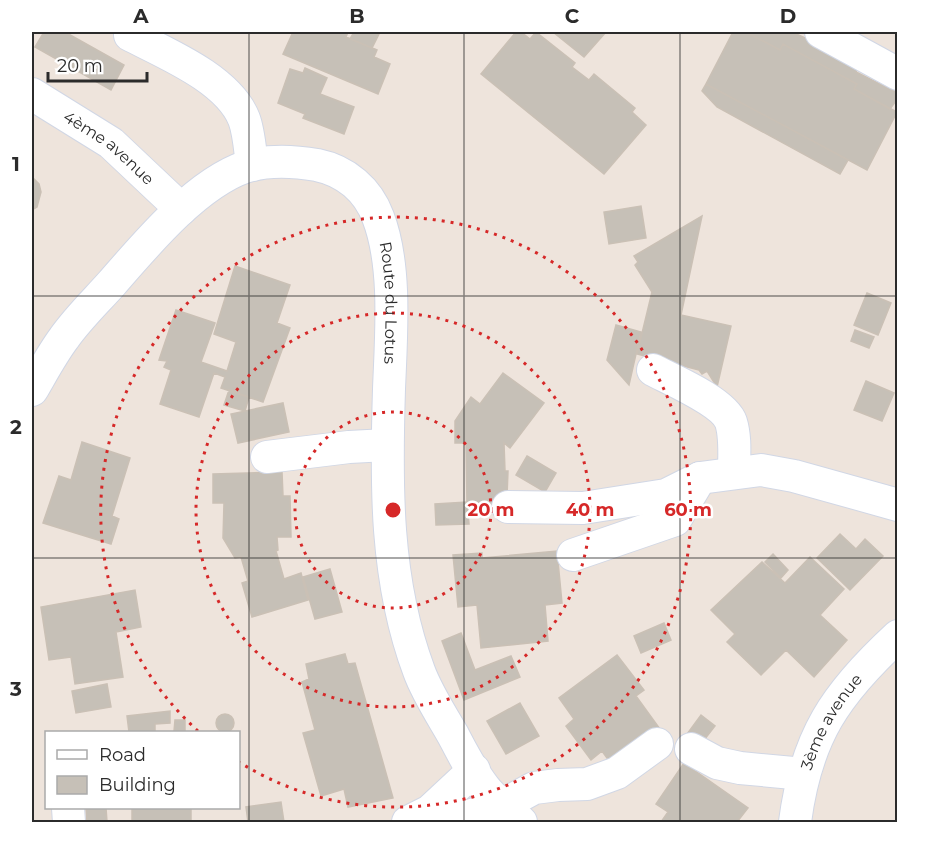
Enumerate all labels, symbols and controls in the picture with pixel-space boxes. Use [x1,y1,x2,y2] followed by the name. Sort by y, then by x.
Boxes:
[132,4,149,28] text: A
[349,4,365,28] text: B
[565,4,580,28] text: C
[780,4,796,28] text: D
[48,45,147,83] scale bar
[57,55,103,77] text: 20 m
[60,107,158,189] street label: 4ème avenue
[12,152,20,176] text: 1
[375,240,401,365] street label: Route du Lotus
[10,415,22,439] text: 2
[468,499,514,521] text: 20 m
[566,499,614,521] text: 40 m
[664,499,712,521] text: 60 m
[383,500,403,520] centre of rings
[797,670,866,772] street label: 3ème avenue
[9,677,22,701] text: 3
[45,731,240,809] legend
[99,744,146,766] text: Road
[99,774,176,796] text: Building

